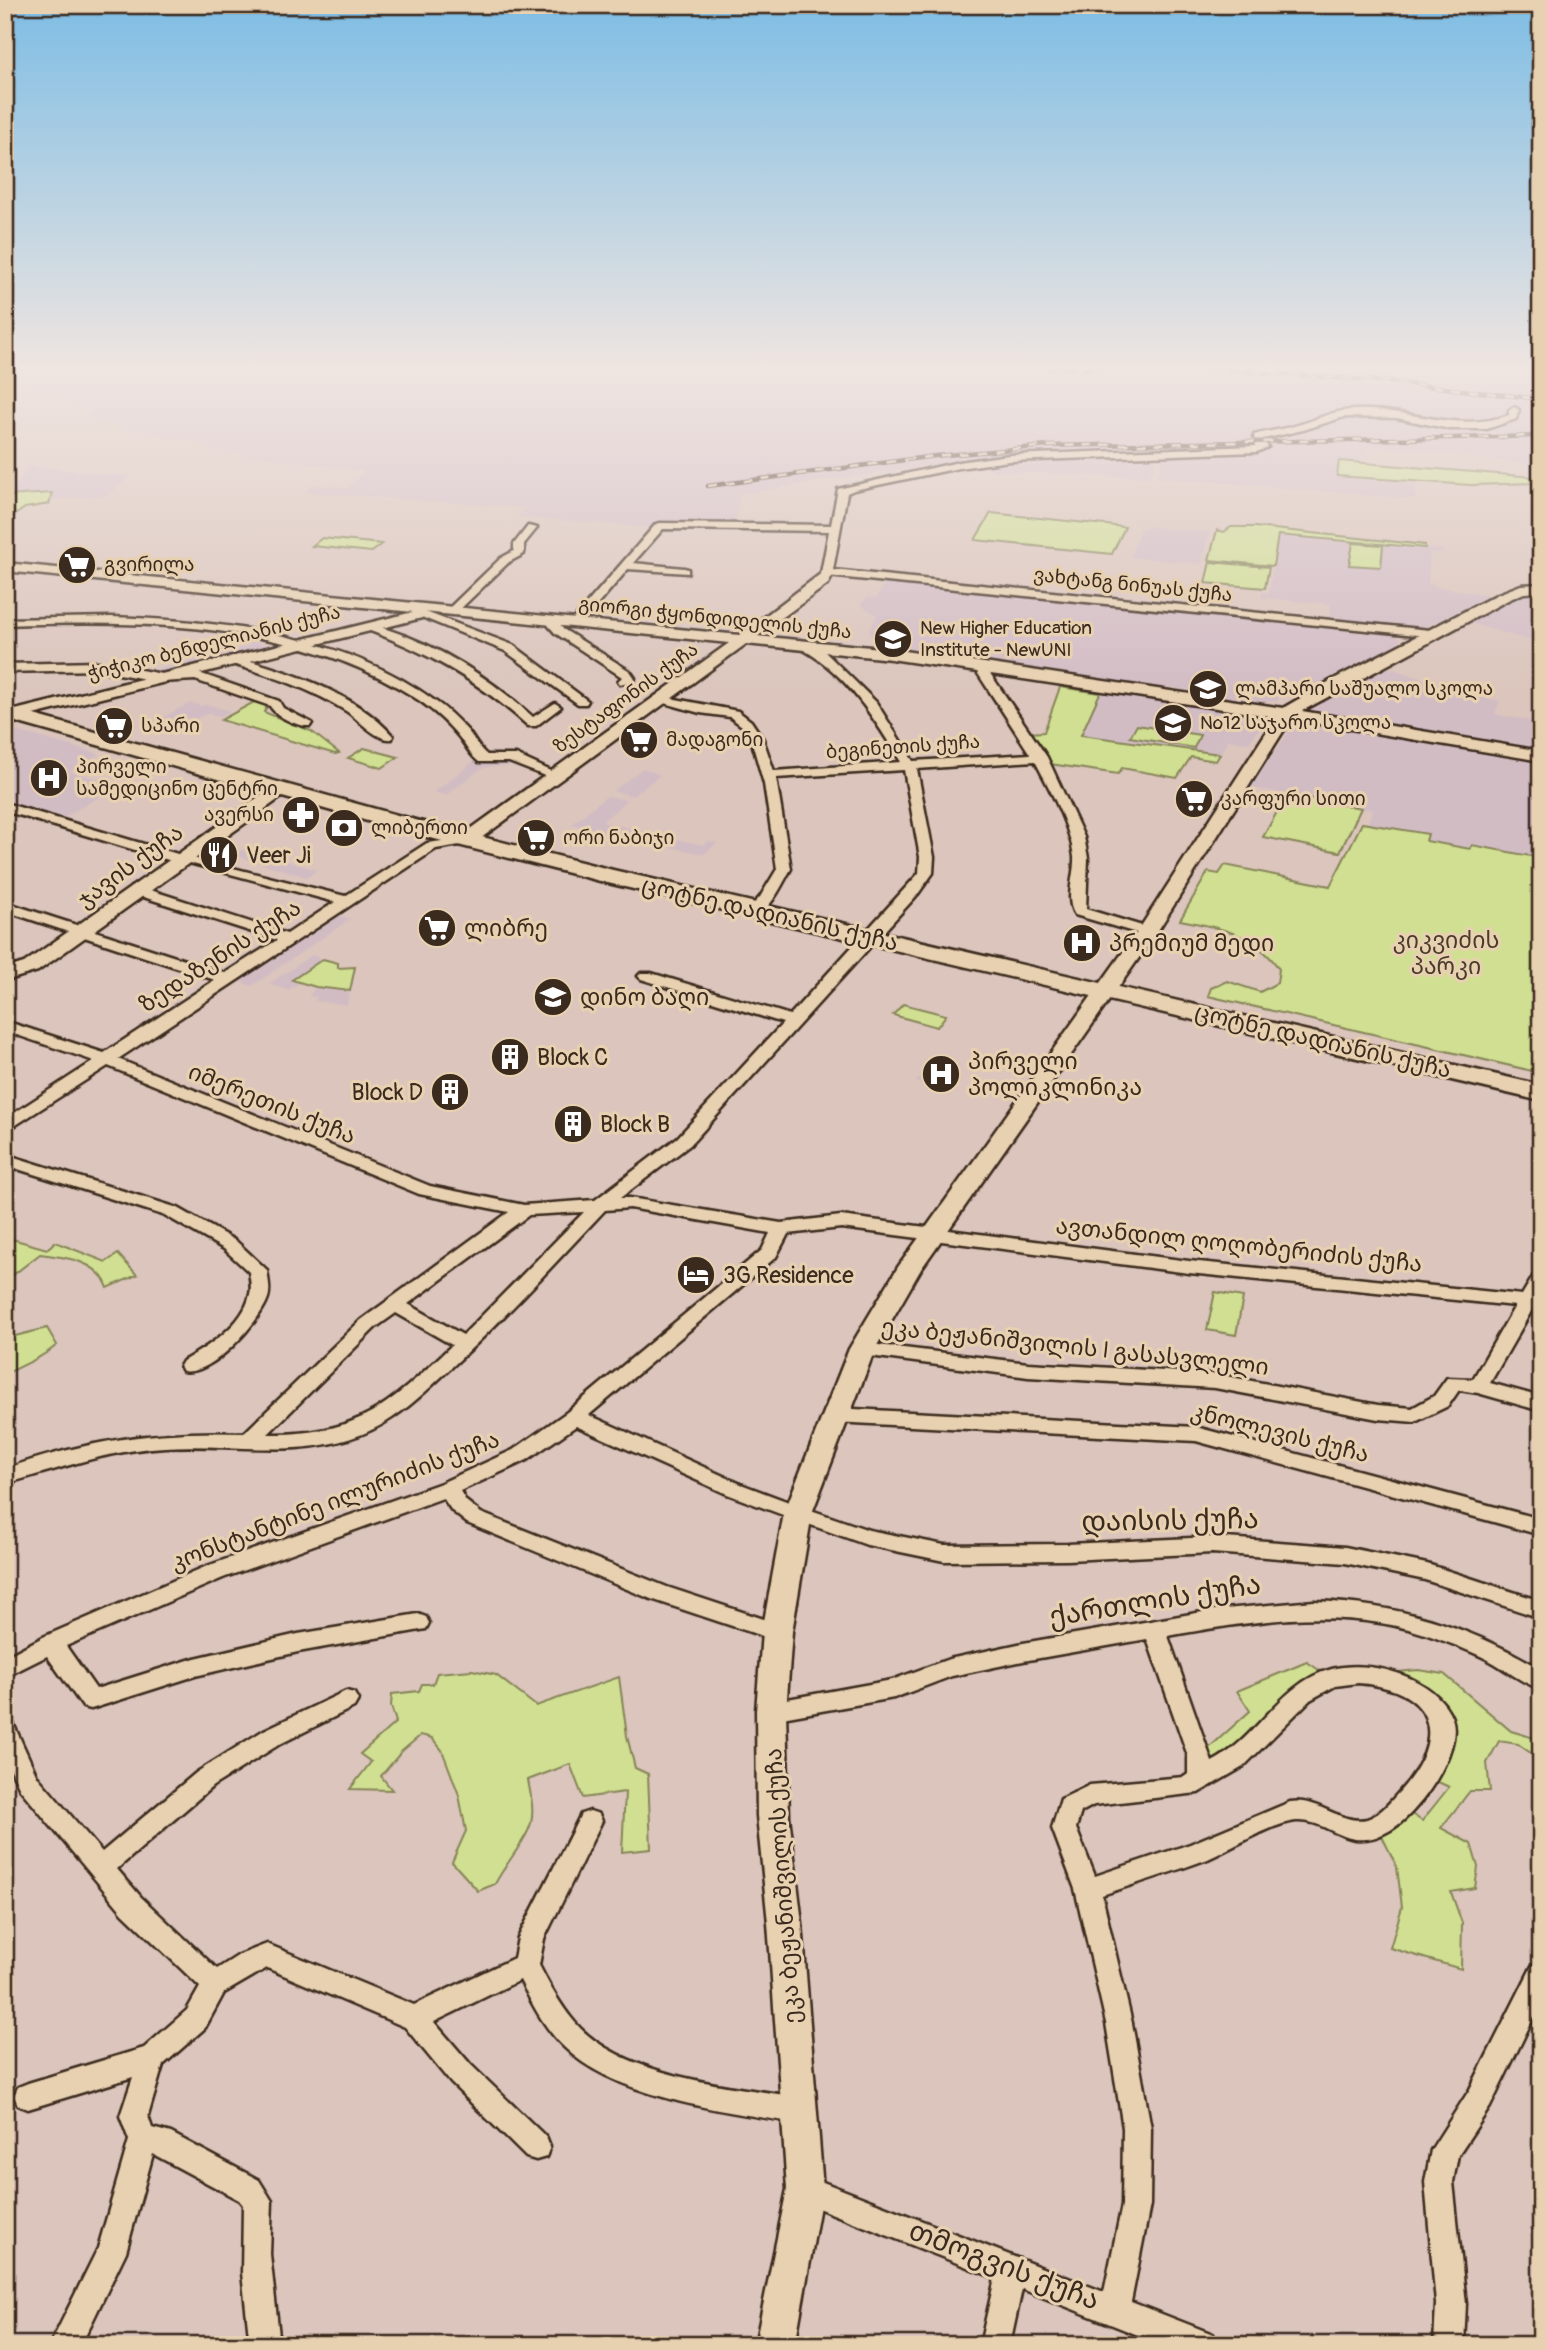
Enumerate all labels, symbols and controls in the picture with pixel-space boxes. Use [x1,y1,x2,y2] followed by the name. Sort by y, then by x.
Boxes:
[56,544,98,586] supermarket icon: გვირილა
[104,553,195,577] place label: გვირილა
[1032,563,1234,607] street label: ვახტანგ ნინუას ქუჩა
[577,592,853,644] street label: გიორგი ჭყონდიდელის ქუჩა
[85,600,343,686] street label: ჭიჭიკო ბენდელიანის ქუჩა
[920,616,1092,662] place label: New Higher Education Institute - NewUNI
[872,618,914,660] school or university icon: New Higher Education Institute - NewUNI
[549,637,703,759] street label: ზესტაფონის ქუჩა
[1187,668,1229,710] school or university icon: ლამპარი საშუალო სკოლა
[1235,677,1493,701] place label: ლამპარი საშუალო სკოლა
[1152,702,1194,744] school or university icon: №12 საჯარო სკოლა
[93,705,135,747] supermarket icon: სპარი
[1200,711,1391,735] place label: №12 საჯარო სკოლა
[141,714,200,738] place label: სპარი
[618,719,660,761] supermarket icon: მადაგონი
[666,728,763,752] place label: მადაგონი
[825,730,981,764] street label: ბეგინეთის ქუჩა
[76,755,278,801] place label: პირველი სამედიცინო ცენტრი
[28,757,70,799] hospital icon: პირველი სამედიცინო ცენტრი
[1173,778,1215,820] supermarket icon: კარფური სითი
[1221,787,1366,811] place label: კარფური სითი
[280,794,322,836] pharmacy icon: ავერსი
[204,803,274,827] place label: ავერსი
[323,807,365,849] bank icon: ლიბერთი
[371,816,468,840] place label: ლიბერთი
[515,817,557,859] supermarket icon: ორი ნაბიჯი
[71,818,189,914] street label: ჯავის ქუჩა
[563,826,674,850] place label: ორი ნაბიჯი
[198,834,240,876] restaurant icon: Veer Ji
[246,841,311,870] place label: Veer Ji
[639,870,901,958] street label: ცოტნე დადიანის ქუჩა
[134,893,306,1019] street label: ზედაზენის ქუჩა
[416,907,458,949] supermarket icon: ლიბრე
[464,914,548,943] place label: ლიბრე
[1061,922,1103,964] hospital icon: პრემიუმ მედი
[1393,926,1499,981] park label: კიკვიძის პარკი
[1109,929,1274,958] place label: პრემიუმ მედი
[532,976,574,1018] school or university icon: დინო ბაღი
[580,983,709,1012] place label: დინო ბაღი
[1192,997,1454,1085] street label: ცოტნე დადიანის ქუჩა
[489,1036,531,1078] building icon: Block C
[537,1043,608,1072] place label: Block C
[968,1047,1142,1102] place label: პირველი პოლიკლინიკა
[920,1053,962,1095] hospital icon: პირველი პოლიკლინიკა
[184,1057,360,1151] street label: იმერეთის ქუჩა
[429,1071,471,1113] building icon: Block D
[351,1078,423,1107] place label: Block D
[552,1103,594,1145] building icon: Block B
[600,1110,670,1139] place label: Block B
[1054,1211,1424,1279] street label: ავთანდილ ღოღობერიძის ქუჩა
[675,1254,717,1296] hotel icon: 3G Residence
[723,1261,854,1290] place label: 3G Residence
[880,1312,1270,1382] street label: ეკა ბეჟანიშვილის I გასასვლელი
[1188,1397,1372,1469] street label: კნოლევის ქუჩა
[166,1425,504,1577] street label: კონსტანტინე ილურიძის ქუჩა
[1081,1502,1259,1540] street label: დაისის ქუჩა
[1047,1567,1263,1635] street label: ქართლის ქუჩა
[759,1747,807,2025] street label: ეკა ბეჟანიშვილის ქუჩა
[904,2214,1104,2318] street label: თმოგვის ქუჩა

